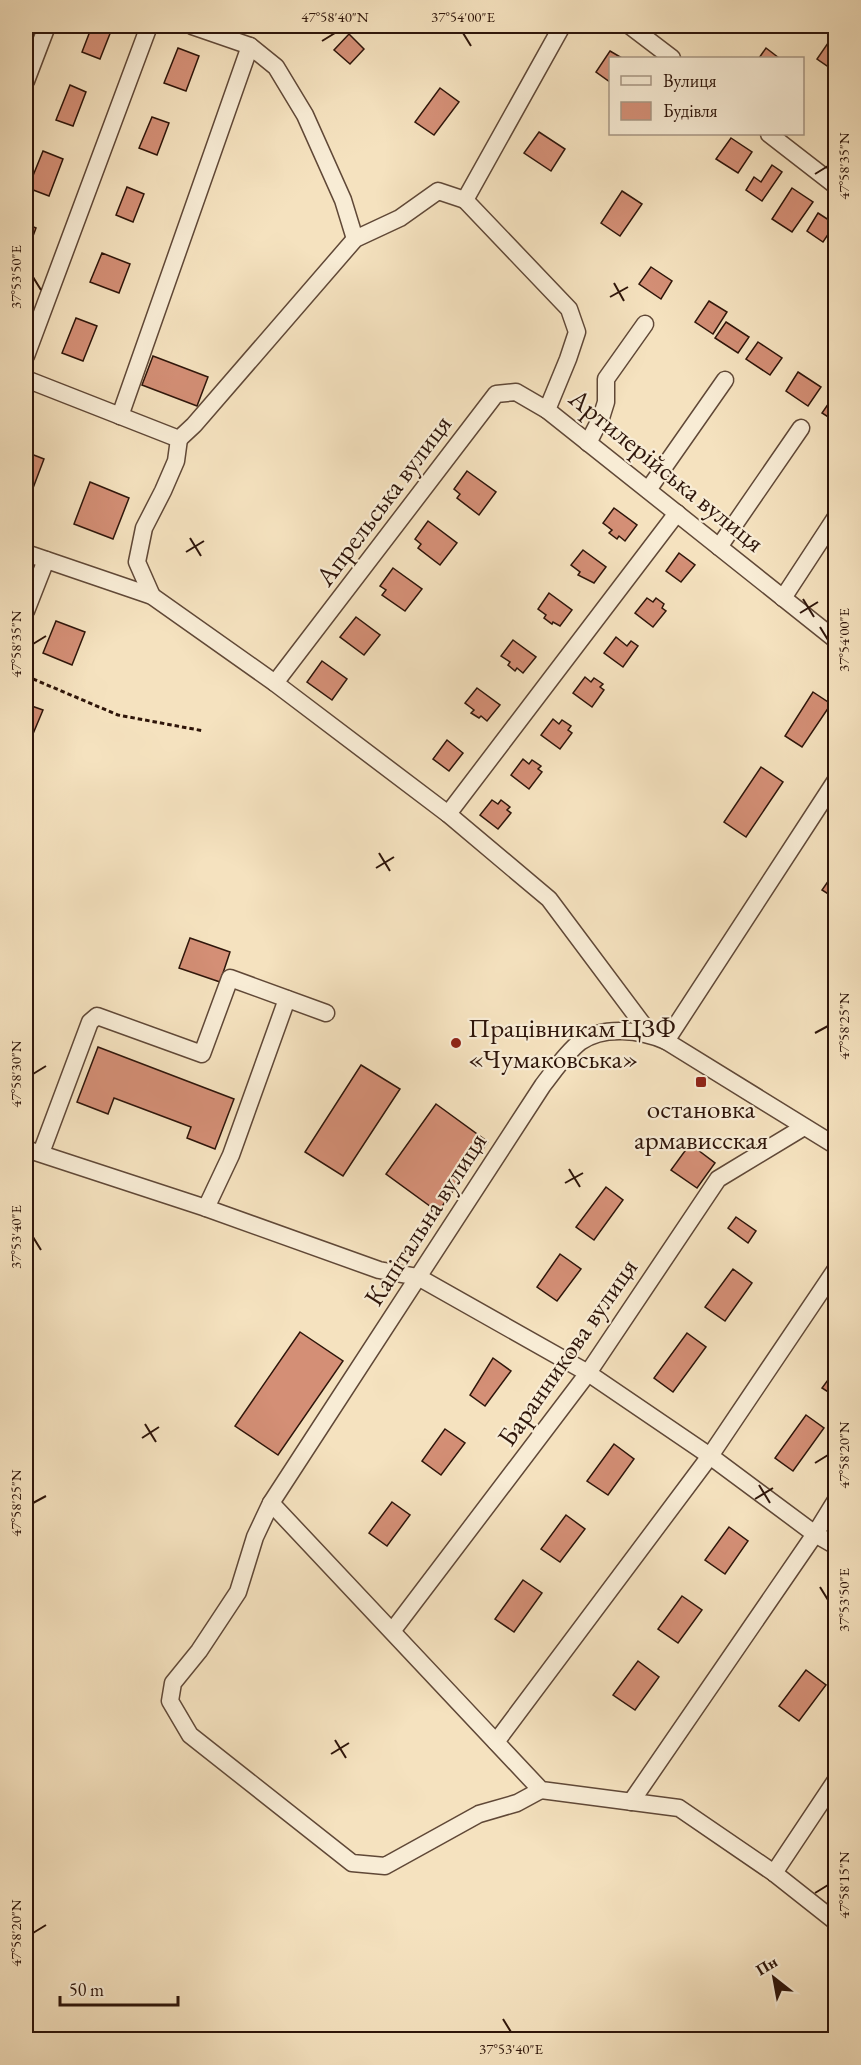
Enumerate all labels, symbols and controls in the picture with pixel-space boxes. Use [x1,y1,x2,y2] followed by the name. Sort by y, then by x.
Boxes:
[301,7,369,26] text: 47°58'40"N
[431,7,496,26] text: 37°54'00"E
[609,57,804,135] legend
[663,69,716,92] text: Вулиця
[663,99,718,122] text: Будівля
[834,132,853,200] text: 47°58'35"N
[6,244,25,309] text: 37°53'50"E
[561,380,772,560] street label: Артилерійська вулиця
[306,407,459,594] street label: Апрельська вулиця
[834,607,853,672] text: 37°54'00"E
[6,610,25,678] text: 47°58'35"N
[834,992,853,1060] text: 47°58'25"N
[468,1010,676,1076] place label: Працівникам ЦЗФ «Чумаковська»
[449,1036,463,1050] marker: Працівникам ЦЗФ «Чумаковська»
[6,1040,25,1108] text: 47°58'30"N
[694,1075,708,1089] marker: остановка армависская
[634,1091,768,1157] place label: остановка армависская
[356,1126,494,1312] street label: Капітальна вулиця
[6,1204,25,1269] text: 37°53'40"E
[489,1251,645,1453] street label: Баранникова вулиця
[834,1421,853,1489] text: 47°58'20"N
[6,1469,25,1537] text: 47°58'25"N
[834,1567,853,1632] text: 37°53'50"E
[834,1851,853,1919] text: 47°58'15"N
[6,1899,25,1967] text: 47°58'20"N
[744,1948,804,2008] north arrow
[752,1951,781,1980] text: Пн
[60,1969,178,2007] scale bar
[69,1978,104,2001] text: 50 m
[479,2039,544,2058] text: 37°53'40"E

